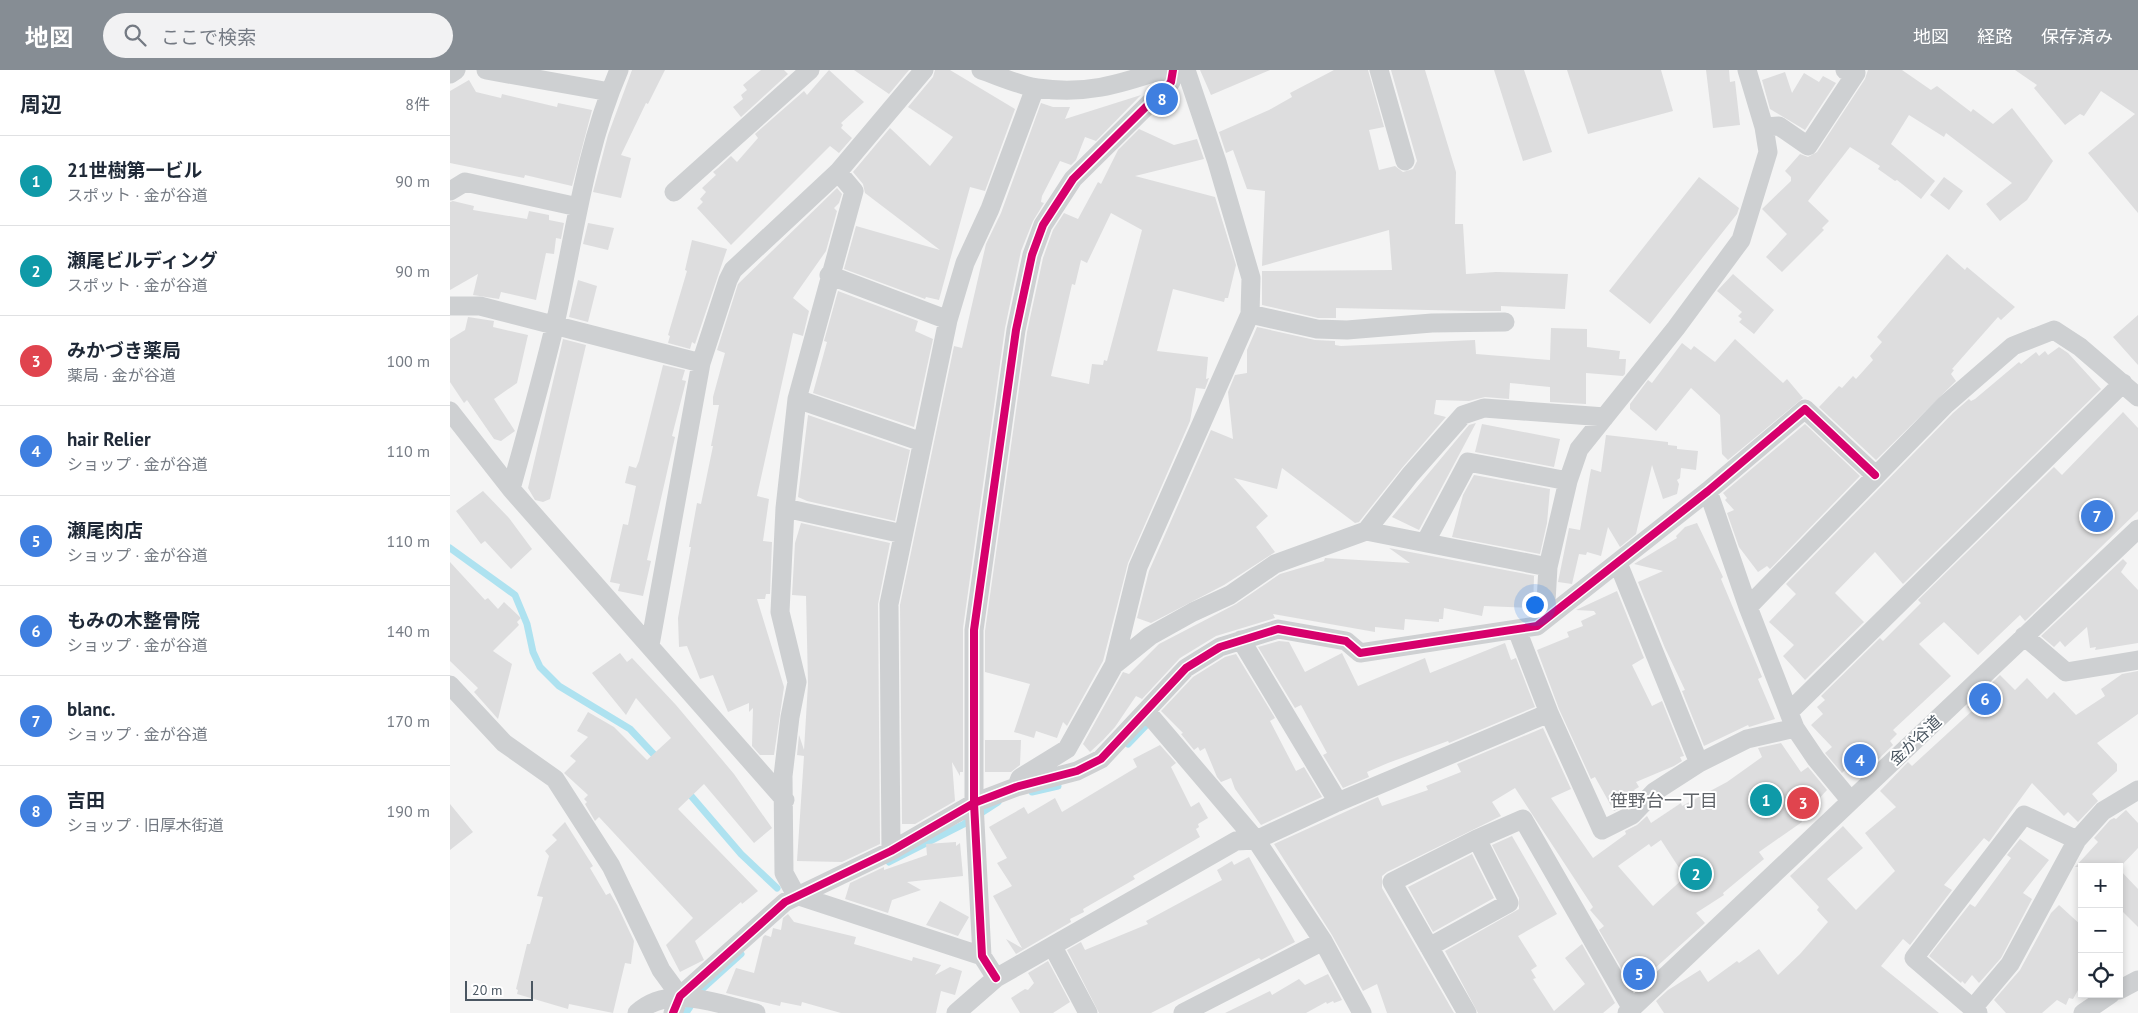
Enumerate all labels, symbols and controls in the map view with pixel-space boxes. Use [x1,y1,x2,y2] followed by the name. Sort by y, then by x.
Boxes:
[103,13,453,58] search box
[121,21,149,49] icon: search
[25,22,73,53] text: 地図
[161,25,256,49] text: ここで検索
[1913,25,1949,48] text: 地図
[1977,25,2013,48] text: 経路
[2041,25,2113,48] text: 保存済み
[1146,80,1178,118] pin: 8
[20,91,62,118] text: 周辺
[405,94,430,114] text: 8件
[67,158,203,182] text: 21世樹第一ビル
[31,171,41,191] text: 1
[395,171,430,191] text: 90 m
[67,185,208,205] text: スポット · 金が谷道
[67,248,218,272] text: 瀬尾ビルディング
[31,261,41,281] text: 2
[395,261,430,281] text: 90 m
[67,275,208,295] text: スポット · 金が谷道
[67,338,181,362] text: みかづき薬局
[31,351,41,371] text: 3
[387,351,430,371] text: 100 m
[67,365,176,385] text: 薬局 · 金が谷道
[67,427,151,451] text: hair Relier
[31,441,41,461] text: 4
[387,441,430,461] text: 110 m
[67,454,208,474] text: ショップ · 金が谷道
[2081,497,2113,535] pin: 7
[67,518,143,542] text: 瀬尾肉店
[31,531,41,551] text: 5
[387,531,430,551] text: 110 m
[67,545,208,565] text: ショップ · 金が谷道
[1522,592,1548,618] your location
[67,608,200,632] text: もみの木整骨院
[31,621,41,641] text: 6
[387,621,430,641] text: 140 m
[67,635,208,655] text: ショップ · 金が谷道
[1969,680,2001,718] pin: 6
[67,697,115,721] text: blanc.
[31,711,41,731] text: 7
[387,711,430,731] text: 170 m
[1885,711,1945,769] street label: 金が谷道
[67,724,208,744] text: ショップ · 金が谷道
[1844,741,1876,779] pin: 4
[1750,781,1782,819] pin: 1
[1787,784,1819,822] pin: 3
[67,788,105,812] text: 吉田
[1610,789,1718,812] district label: 笹野台一丁目
[31,801,41,821] text: 8
[387,801,430,821] text: 190 m
[67,815,224,835] text: ショップ · 旧厚木街道
[1680,855,1712,893] pin: 2
[2078,863,2123,998] map controls
[2078,863,2123,908] button: +
[2078,908,2123,953] button: −
[2078,953,2123,998] button: locate
[1623,955,1655,993] pin: 5
[465,978,532,1001] scale bar
[472,981,502,999] text: 20 m

